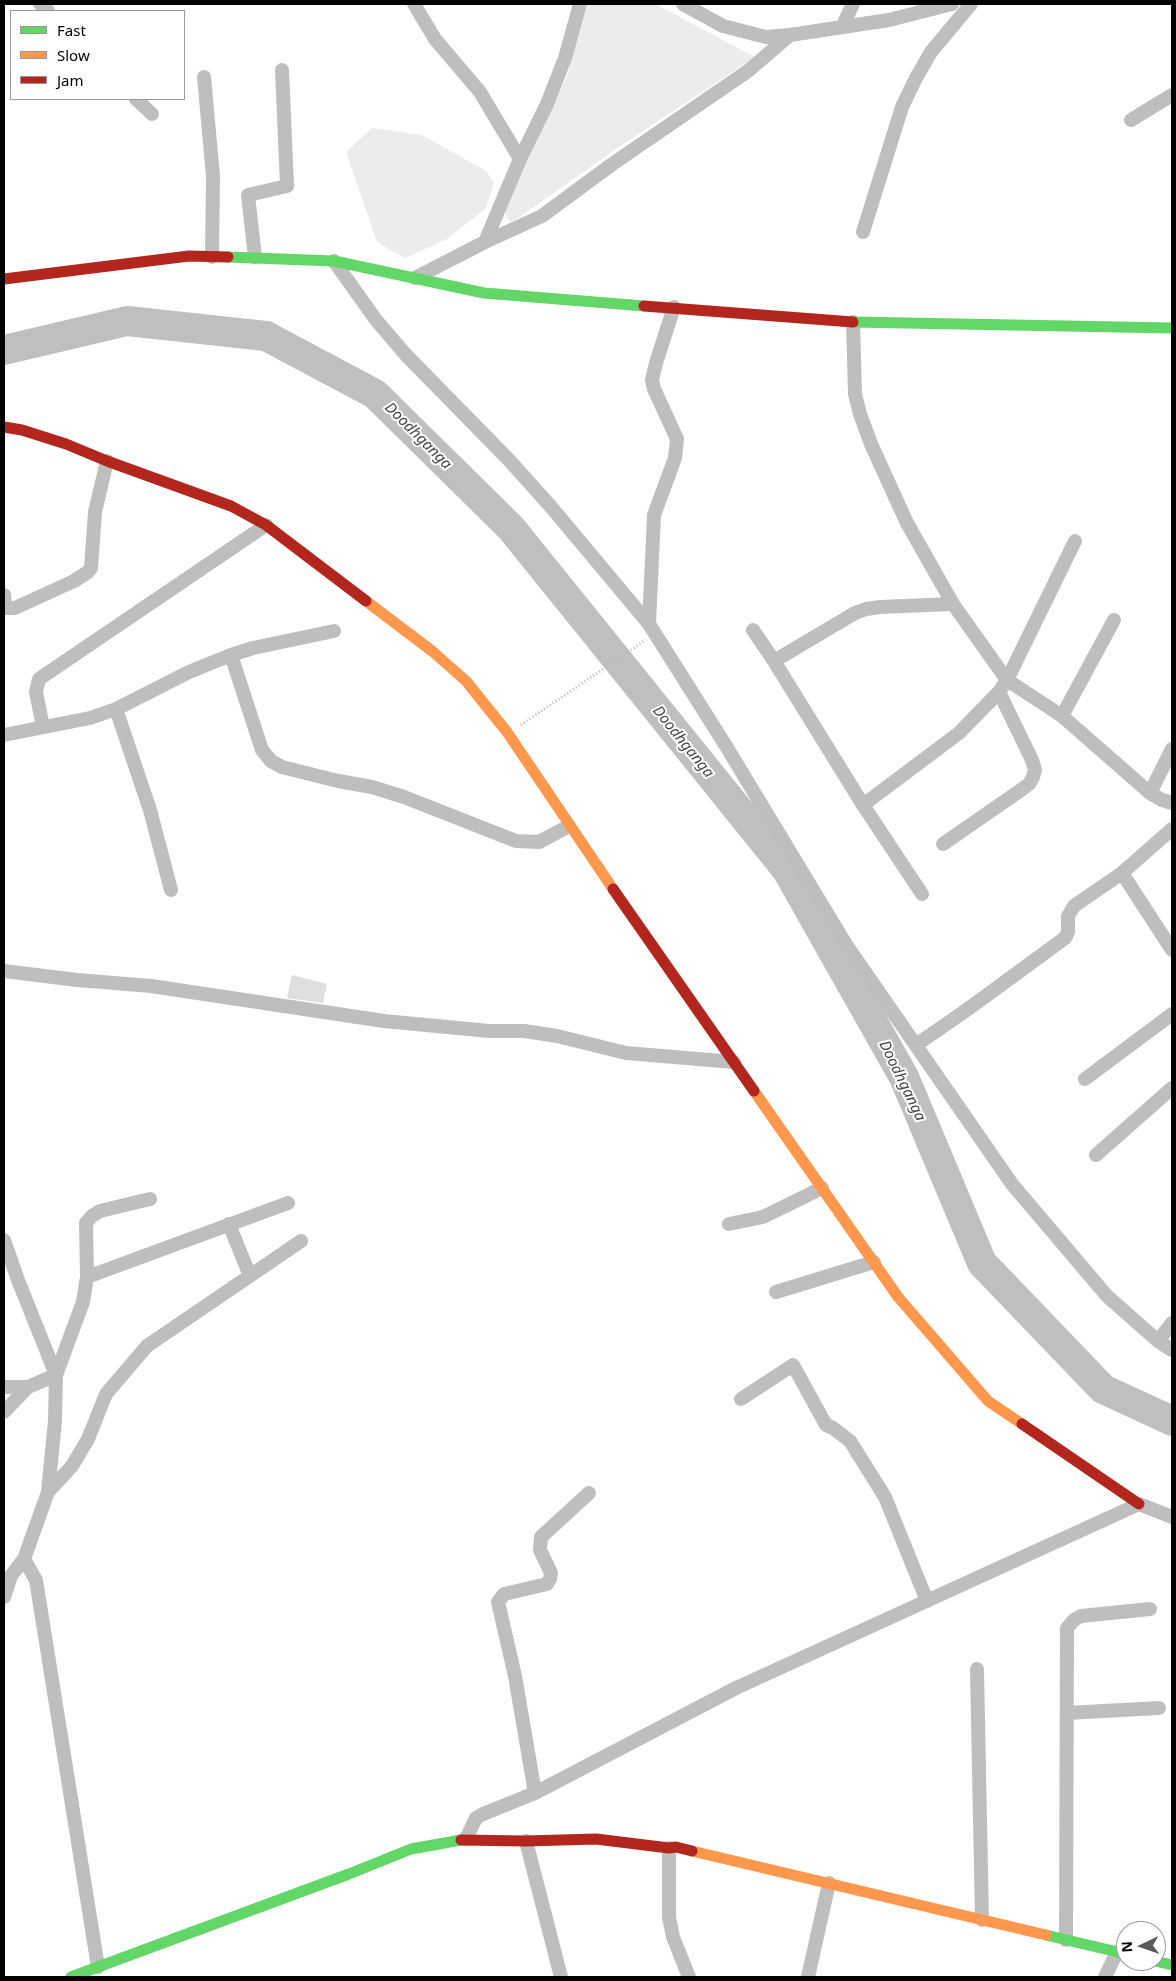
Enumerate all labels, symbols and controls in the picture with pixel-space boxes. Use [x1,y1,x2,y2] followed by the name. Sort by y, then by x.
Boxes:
[10,10,185,100] legend
[57,20,86,40] text: Fast
[57,45,90,65] text: Slow
[57,70,84,90] text: Jam
[381,399,455,473] water label: Doodhganga
[649,702,717,782] water label: Doodhganga
[875,1038,929,1124] water label: Doodhganga
[1116,1921,1166,1971] north arrow
[1117,1941,1136,1953] text: N

